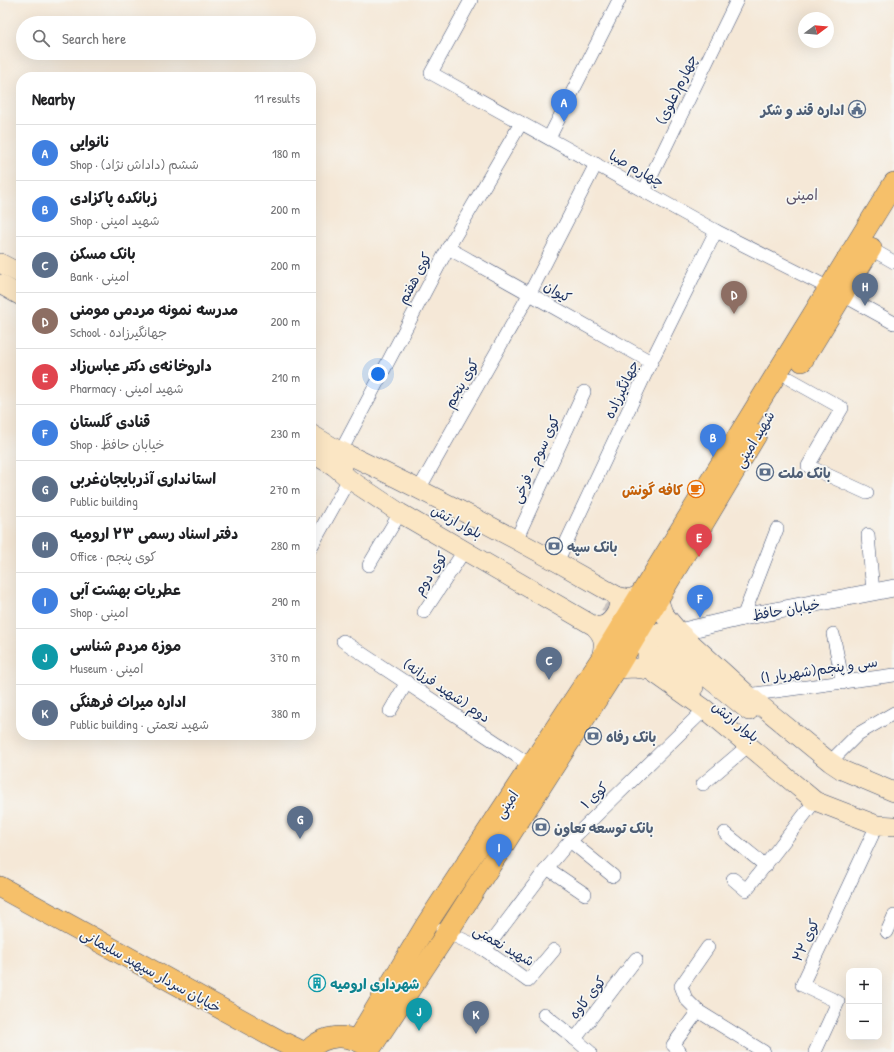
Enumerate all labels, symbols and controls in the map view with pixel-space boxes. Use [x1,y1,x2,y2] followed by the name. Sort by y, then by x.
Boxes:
[798,12,834,48] north arrow
[16,16,316,60] search box
[30,27,52,49] icon: search
[62,28,126,49] text: Search here
[651,51,703,128] street label: چهارم(علوی)
[32,87,75,110] text: Nearby
[254,89,300,107] text: 11 results
[551,89,577,122] pin: A
[847,99,867,119] public building icon: اداره قند و شکر
[759,100,844,119] place label: اداره قند و شکر
[70,131,110,152] text: نانوایی
[42,144,48,162] text: A
[272,144,300,162] text: 180 m
[605,145,668,193] street label: چهارم صبا
[70,155,199,173] text: Shop · ششم (داداش نژاد)
[786,184,818,205] district label: امینی
[70,187,157,208] text: زبانکده پاکزادی
[42,200,48,218] text: B
[270,200,300,218] text: 200 m
[70,211,160,229] text: Shop · شهید امینی
[70,243,136,264] text: بانک مسکن
[392,249,437,308] street label: کوی هفتم
[41,256,49,274] text: C
[270,256,300,274] text: 200 m
[70,267,129,285] text: Bank · امینی
[852,273,878,306] pin: H
[541,276,575,306] street label: کیوان
[721,281,747,314] pin: D
[70,299,238,320] text: مدرسه نمونه مردمی مومنی
[42,312,48,330] text: D
[270,312,300,330] text: 200 m
[70,323,167,341] text: School · جهانگیرزاده
[70,355,212,376] text: داروخانه‌ی دکتر عباس‌زاد
[439,355,485,412] street label: کوی پنجم
[599,357,643,421] street label: جهانگیرزاده
[368,364,388,384] your location
[42,368,48,386] text: E
[272,368,300,386] text: 210 m
[70,379,184,397] text: Pharmacy · شهید امینی
[730,407,778,471] street label: شهید امینی
[70,411,150,432] text: قنادی گلستان
[506,412,566,507] street label: کوی سوم - فرخی
[43,424,47,442] text: F
[270,424,300,442] text: 230 m
[700,424,726,457] pin: B
[70,435,165,453] text: Shop · خیابان حافظ
[755,462,775,482] bank icon: بانک ملت
[778,463,831,482] place label: بانک ملت
[70,468,216,489] text: استانداری آذربایجان‌غربی
[686,479,706,499] cafe icon: کافه گونش
[42,480,48,498] text: G
[270,480,300,498] text: 270 m
[622,480,684,500] place label: کافه گونش
[70,492,138,510] text: Public building
[428,500,486,542] street label: بلوار ارتش
[70,523,238,544] text: دفتر اسناد رسمی ۲۳ ارومیه
[686,524,712,557] pin: E
[42,536,48,554] text: H
[271,536,300,554] text: 280 m
[544,536,564,556] bank icon: بانک سپه
[567,537,617,556] place label: بانک سپه
[70,547,156,565] text: Office · کوی پنجم
[409,547,453,600] street label: کوی دوم
[70,579,181,600] text: عطریات بهشت آبی
[687,585,713,618] pin: F
[43,592,47,610] text: I
[271,592,300,610] text: 290 m
[751,594,821,624] street label: خیابان حافظ
[70,603,128,621] text: Shop · امینی
[70,635,181,656] text: موزه مردم شناسی
[536,647,562,680] pin: C
[43,648,47,666] text: J
[270,648,300,666] text: 370 m
[759,651,879,689] street label: سی و پنجم(شهریار ۱)
[399,654,494,728] street label: دوم (شهید فرزانه)
[70,659,143,677] text: Museum · امینی
[70,691,186,712] text: اداره میراث فرهنگی
[708,696,764,746] street label: بلوار ارتش
[42,704,48,722] text: K
[271,704,300,722] text: 380 m
[70,715,209,733] text: Public building · شهید نعمتی
[583,726,603,746] bank icon: بانک رفاه
[606,727,656,746] place label: بانک رفاه
[576,777,612,813] street label: کوی ۱
[490,786,522,822] street label: امینی
[287,806,313,839] pin: G
[531,817,551,837] bank icon: بانک توسعه تعاون
[554,818,654,837] place label: بانک توسعه تعاون
[486,834,512,867] pin: I
[787,916,823,964] street label: کوی ۲۲
[470,920,538,970] street label: شهید نعمتی
[77,923,225,1017] street label: خیابان سردار سپهبد سلیمانی
[846,968,882,1040] map controls
[846,968,882,1004] button: +
[564,972,610,1022] street label: کوی کاوه
[307,973,327,993] building icon: شهرداری ارومیه
[330,974,419,993] place label: شهرداری ارومیه
[406,998,432,1031] pin: J
[463,1001,489,1034] pin: K
[846,1004,882,1040] button: −

